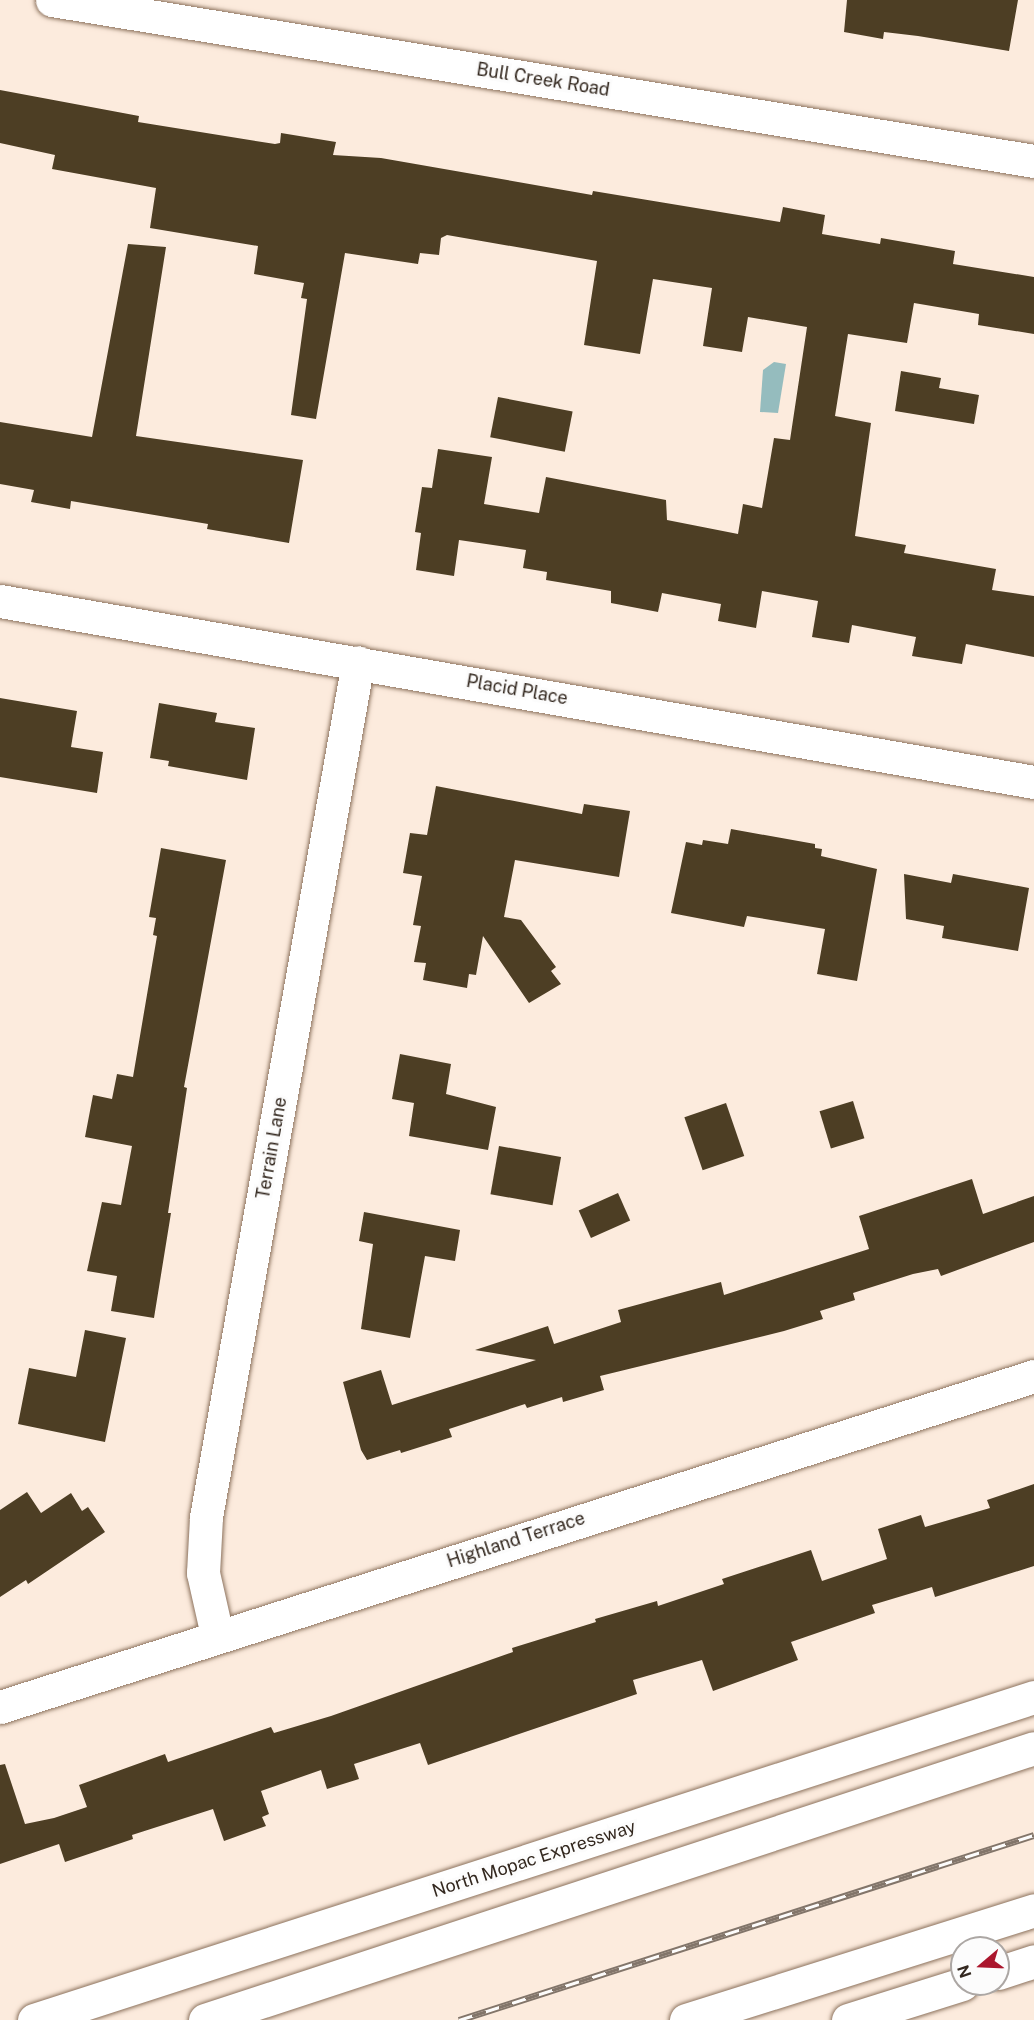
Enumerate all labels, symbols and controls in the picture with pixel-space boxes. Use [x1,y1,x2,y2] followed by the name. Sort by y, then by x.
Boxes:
[475,59,611,101] street label: Bull Creek Road
[465,670,569,710] street label: Placid Place
[252,1095,292,1201] street label: Terrain Lane
[444,1508,588,1572] street label: Highland Terrace
[429,1816,639,1902] street label: North Mopac Expressway
[950,1936,1010,1996] north arrow
[953,1962,975,1980] text: N

